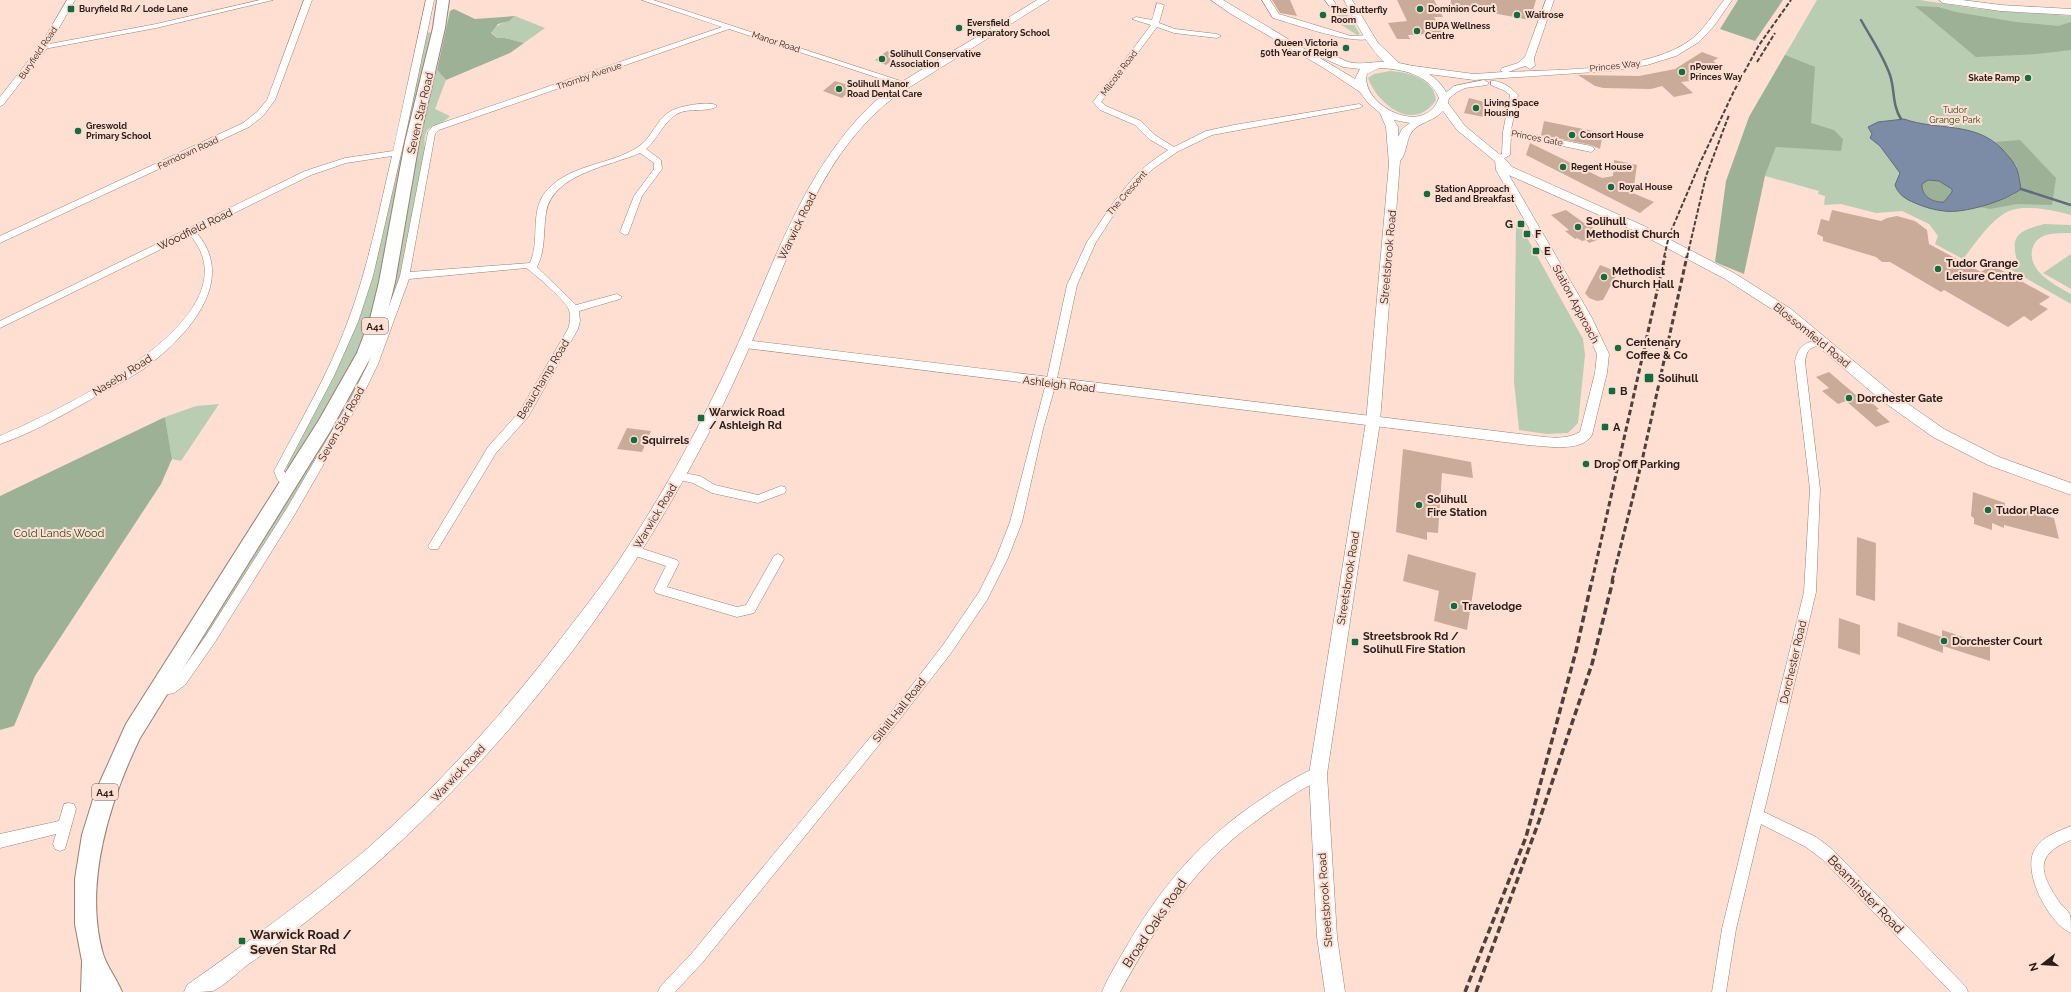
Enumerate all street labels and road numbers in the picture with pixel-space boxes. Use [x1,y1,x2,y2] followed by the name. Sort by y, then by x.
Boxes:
[17,25,59,81] street label: Buryfield Road
[751,29,802,55] street label: Manor Road
[1099,48,1140,98] street label: Milcote Road
[1589,58,1641,74] street label: Princes Way
[555,60,624,92] street label: Thornby Avenue
[405,71,436,155] street label: Seven Star Road
[1510,128,1564,148] street label: Princes Gate
[156,134,220,171] street label: Ferndown Road
[1105,169,1149,217] street label: The Crescent
[776,190,819,262] street label: Warwick Road
[156,206,235,253] street label: Woodfield Road
[1378,209,1399,305] street label: Streetsbrook Road
[1549,263,1602,346] street label: Station Approach
[1771,300,1853,370] street label: Blossomfield Road
[362,318,388,334] road number: A41
[514,337,572,422] street label: Beauchamp Road
[90,352,155,399] street label: Naseby Road
[1022,374,1096,395] street label: Ashleigh Road
[316,384,367,464] street label: Seven Star Road
[631,481,680,551] street label: Warwick Road
[1335,530,1362,626] street label: Streetsbrook Road
[1778,619,1809,705] street label: Dorchester Road
[870,675,929,745] street label: Silhill Hall Road
[429,742,488,805] street label: Warwick Road
[92,784,118,800] road number: A41
[1316,852,1335,947] street label: Streetsbrook Road
[1825,852,1907,936] street label: Beaminster Road
[1119,876,1190,970] street label: Broad Oaks Road

